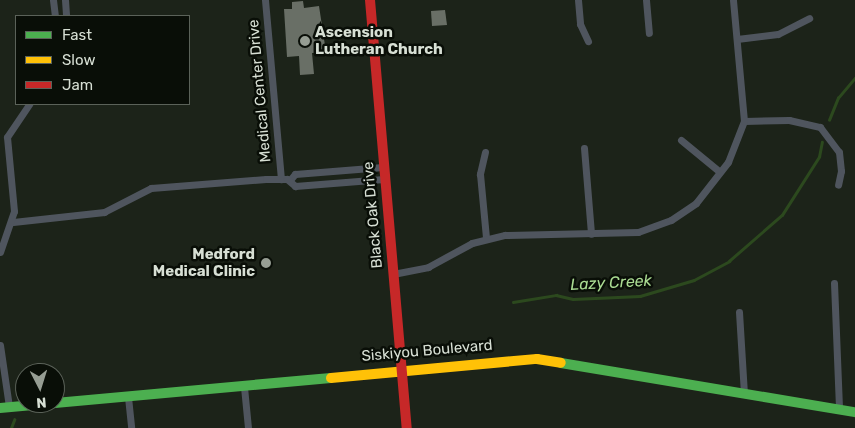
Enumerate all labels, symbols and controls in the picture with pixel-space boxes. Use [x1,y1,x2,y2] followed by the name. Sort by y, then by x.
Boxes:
[15,15,190,105] legend
[245,19,275,163] street label: Medical Center Drive
[315,23,443,58] place label: Ascension Lutheran Church
[62,26,92,44] text: Fast
[299,35,311,47] marker: Ascension Lutheran Church
[62,51,95,69] text: Slow
[62,76,93,94] text: Jam
[359,161,387,269] street label: Black Oak Drive
[153,245,255,280] place label: Medford Medical Clinic
[259,256,273,270] marker: Medford Medical Clinic
[570,271,652,295] water label: Lazy Creek
[361,336,493,366] street label: Siskiyou Boulevard
[15,363,65,413] north arrow
[36,394,47,411] text: N

